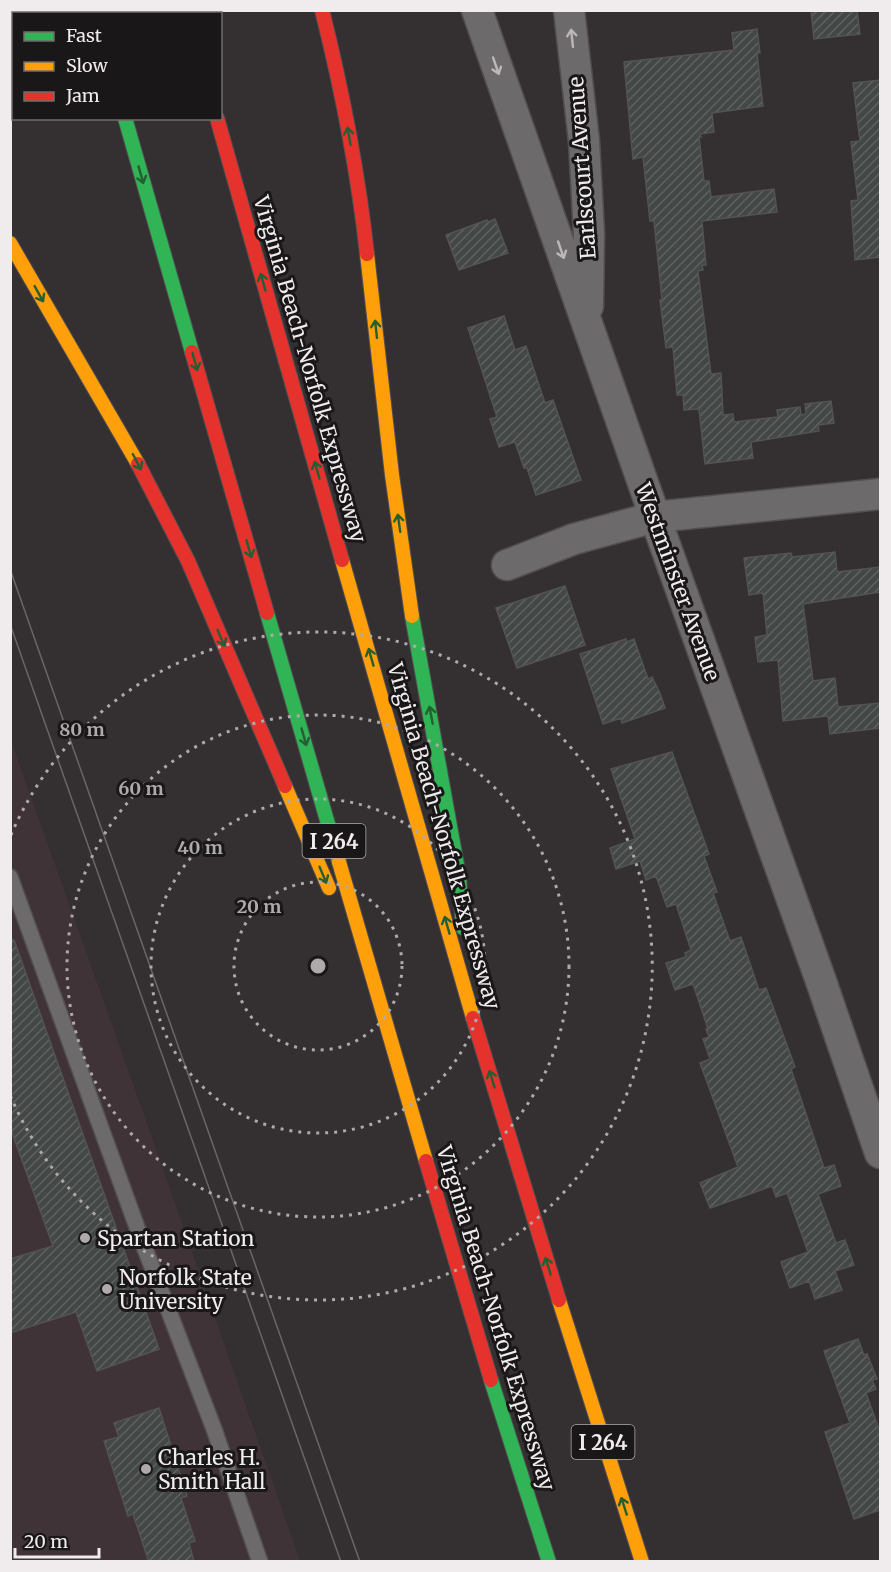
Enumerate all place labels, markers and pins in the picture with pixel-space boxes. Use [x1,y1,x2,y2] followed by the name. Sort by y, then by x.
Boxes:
[308,956,328,976] centre of rings
[97,1225,255,1252] place label: Spartan Station
[78,1231,92,1245] marker: Spartan Station
[119,1264,252,1315] place label: Norfolk State University
[100,1282,114,1296] marker: Norfolk State University
[158,1444,266,1495] place label: Charles H. Smith Hall
[139,1462,153,1476] marker: Charles H. Smith Hall

